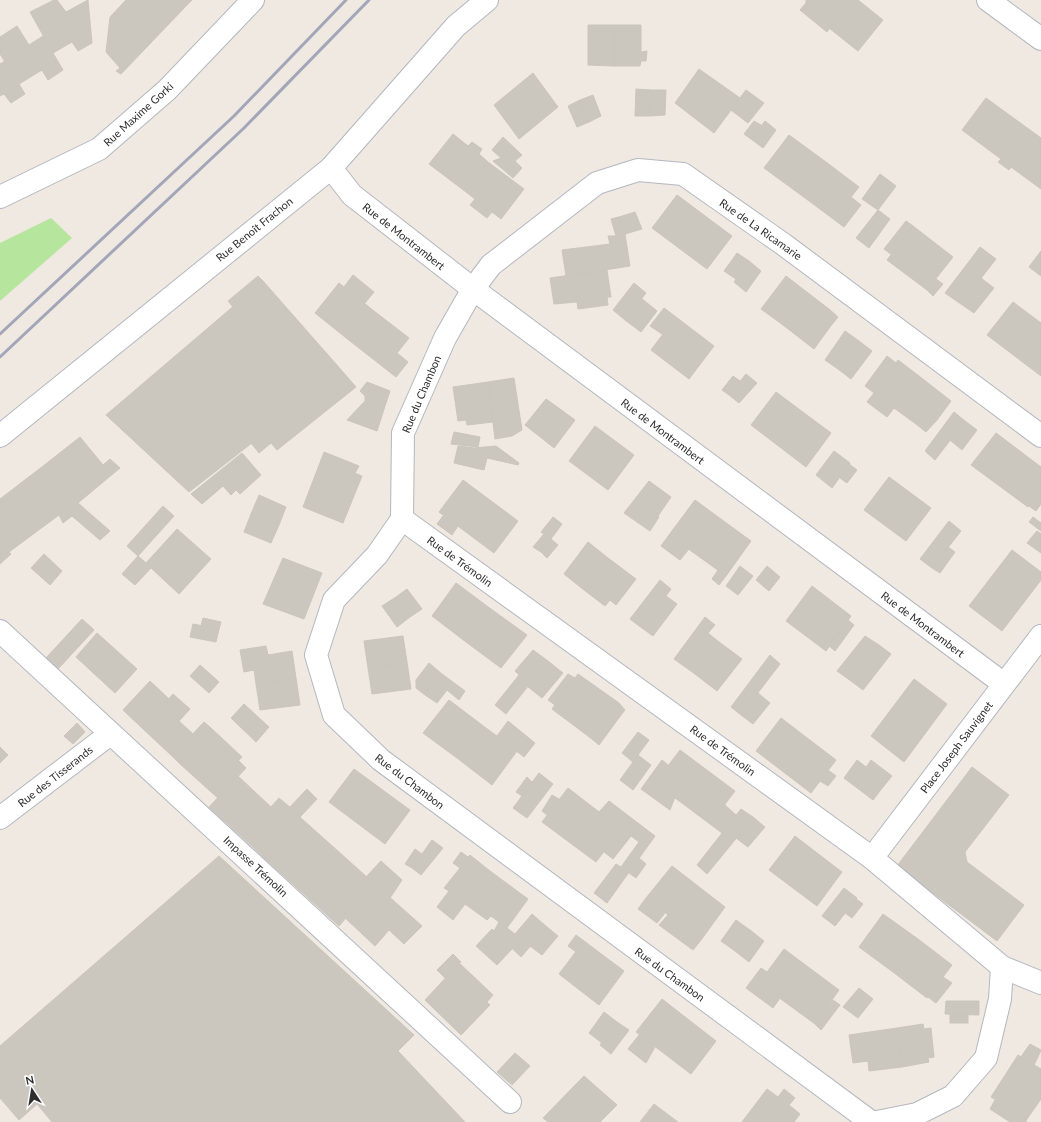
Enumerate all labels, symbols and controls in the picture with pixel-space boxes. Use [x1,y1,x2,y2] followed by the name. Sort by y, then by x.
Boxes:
[101,79,176,149] street label: Rue Maxime Gorki
[213,194,295,264] street label: Rue Benoît Frachon
[717,196,805,262] street label: Rue de La Ricamarie
[360,200,448,272] street label: Rue de Montrambert
[399,353,443,435] street label: Rue du Chambon
[619,395,707,467] street label: Rue de Montrambert
[425,533,495,589] street label: Rue de Trémolin
[879,588,967,660] street label: Rue de Montrambert
[917,698,995,796] street label: Place Joseph Sauvignet
[688,722,758,778] street label: Rue de Trémolin
[15,743,95,809] street label: Rue des Tisserands
[373,751,447,811] street label: Rue du Chambon
[221,833,291,899] street label: Impasse Trémolin
[633,944,707,1004] street label: Rue du Chambon
[12,1070,52,1110] north arrow
[24,1072,35,1087] text: N

